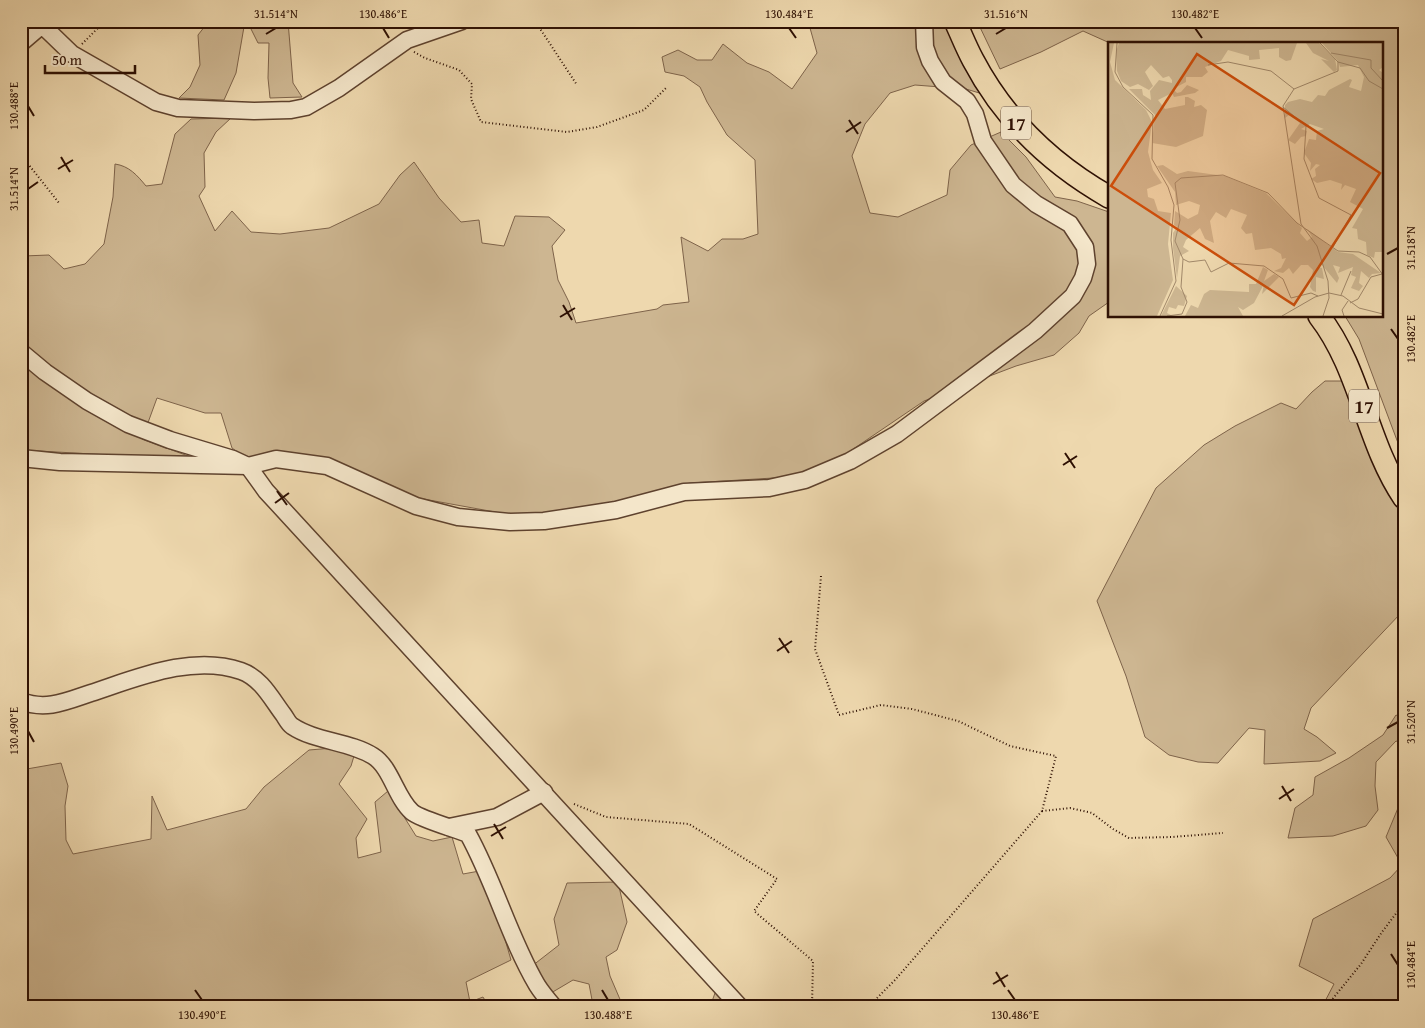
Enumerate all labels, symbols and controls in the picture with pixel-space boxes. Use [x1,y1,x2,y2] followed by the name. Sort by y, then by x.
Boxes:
[254,5,298,22] text: 31.514°N
[359,5,407,22] text: 130.486°E
[765,5,813,22] text: 130.484°E
[984,5,1028,22] text: 31.516°N
[1171,5,1219,22] text: 130.482°E
[45,42,135,74] scale bar
[1108,42,1382,318] inset map
[52,49,83,70] text: 50 m
[5,82,22,130] text: 130.488°E
[1001,106,1031,140] road number: 17
[5,167,22,211] text: 31.514°N
[1402,226,1419,270] text: 31.518°N
[1402,315,1419,363] text: 130.482°E
[1349,390,1379,422] road number: 17
[1402,700,1419,744] text: 31.520°N
[5,707,22,755] text: 130.490°E
[1402,941,1419,989] text: 130.484°E
[178,1006,226,1023] text: 130.490°E
[584,1006,632,1023] text: 130.488°E
[991,1006,1039,1023] text: 130.486°E

